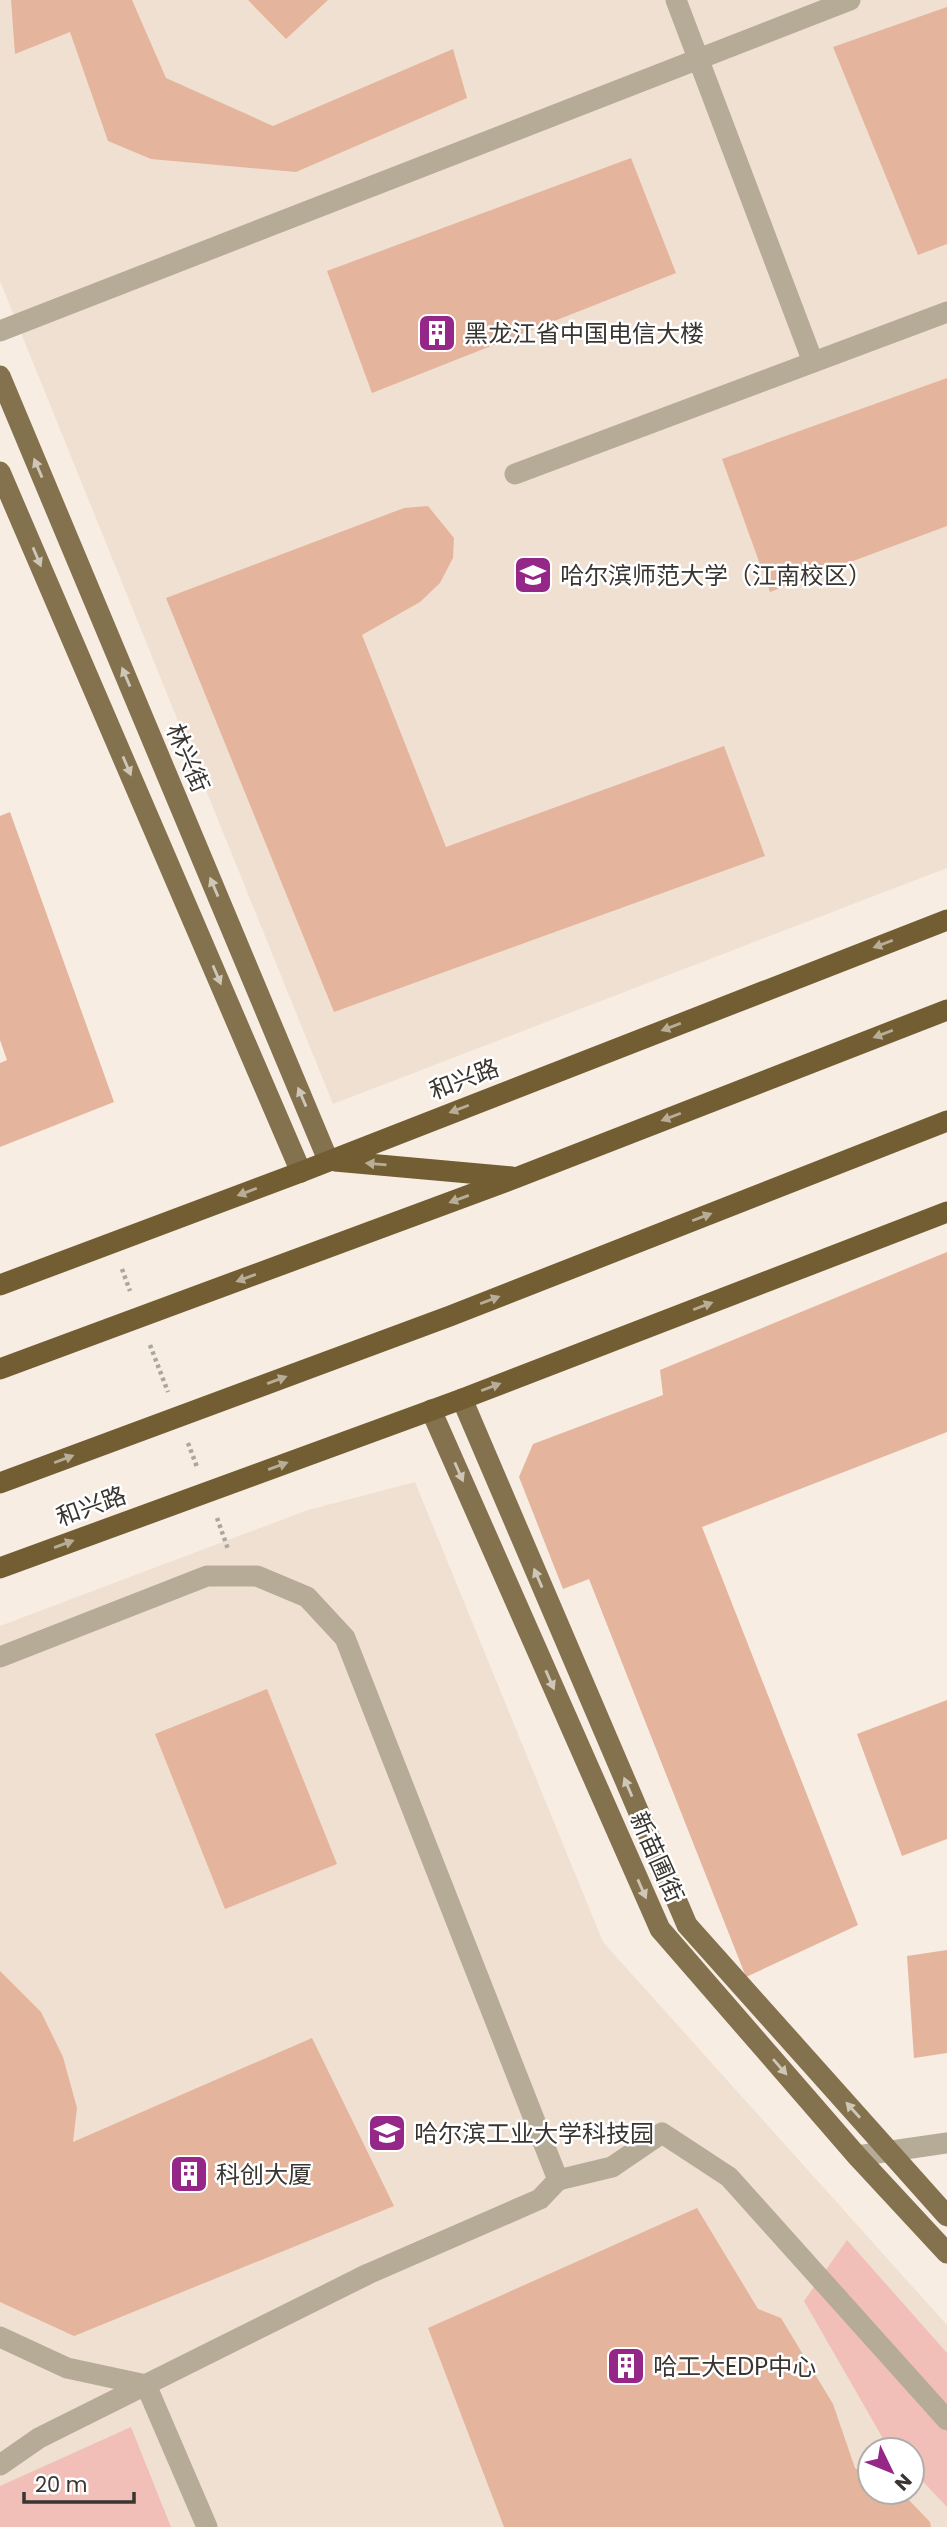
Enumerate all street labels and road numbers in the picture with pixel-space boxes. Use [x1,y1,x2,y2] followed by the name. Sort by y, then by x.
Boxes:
[159,718,217,798] street label: 林兴街
[424,1051,504,1107] street label: 和兴路
[52,1478,130,1534] street label: 和兴路
[622,1806,692,1908] street label: 新苗圃街

